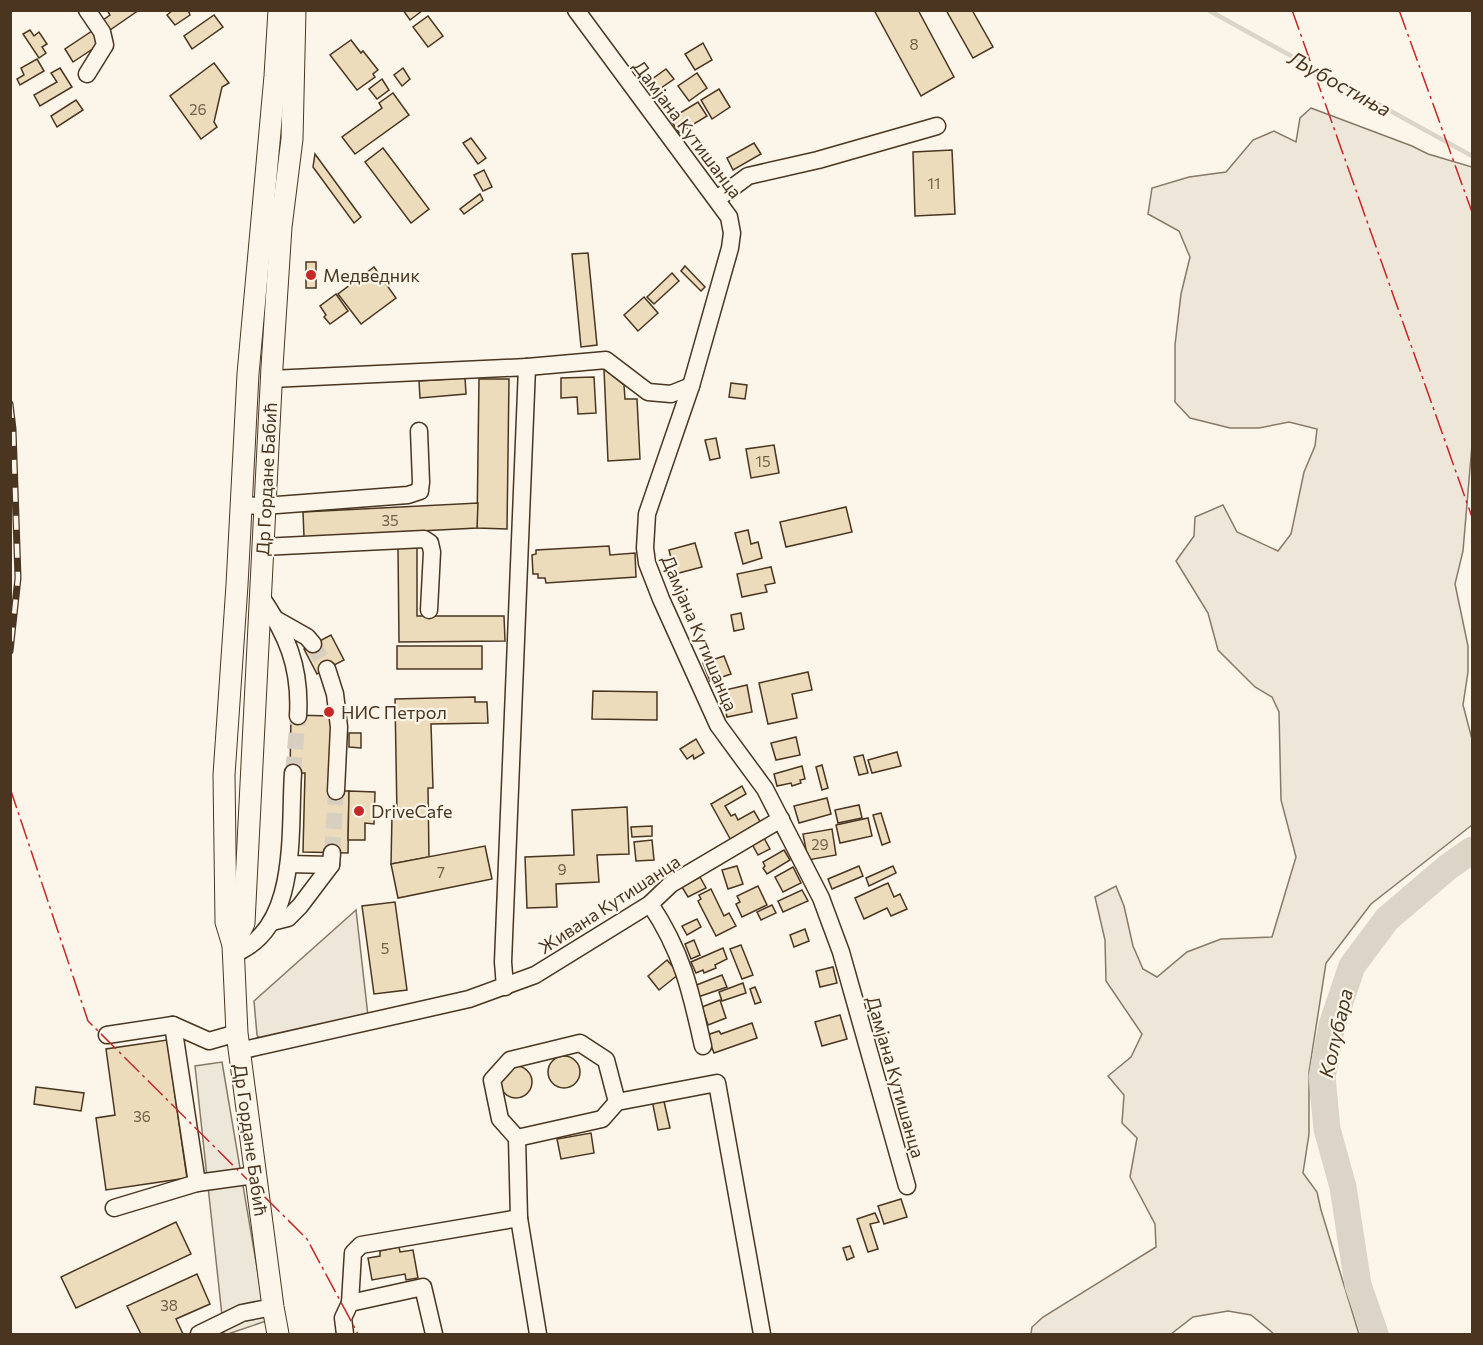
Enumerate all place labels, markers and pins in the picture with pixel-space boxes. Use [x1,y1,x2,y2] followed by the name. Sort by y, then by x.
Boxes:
[323,264,420,286] place label: Медведник
[304,268,318,282] marker: Медведник
[341,701,447,723] place label: НИС Петрол
[322,705,336,719] marker: НИС Петрол
[371,800,452,822] place label: DriveCafe
[352,804,366,818] marker: DriveCafe

